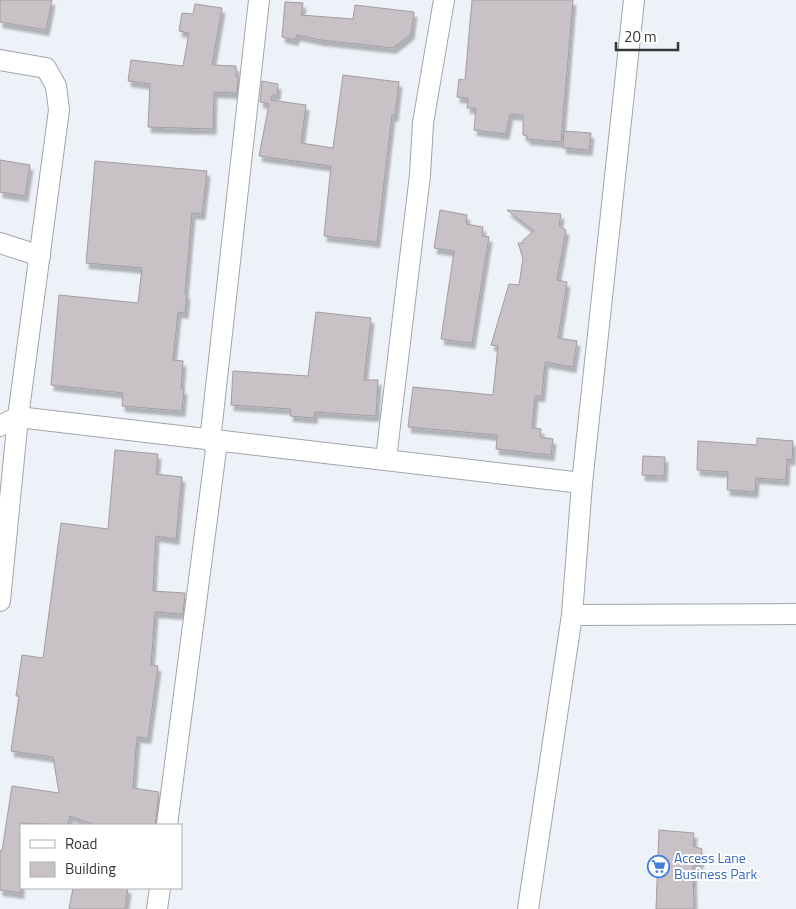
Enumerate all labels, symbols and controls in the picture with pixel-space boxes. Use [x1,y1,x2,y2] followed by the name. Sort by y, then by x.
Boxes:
[616,20,678,52] scale bar
[624,25,657,48] text: 20 m
[20,824,182,889] legend
[65,832,97,855] text: Road
[674,847,757,884] place label: Access Lane Business Park
[646,854,670,878] supermarket icon: Access Lane Business Park
[65,857,116,880] text: Building

